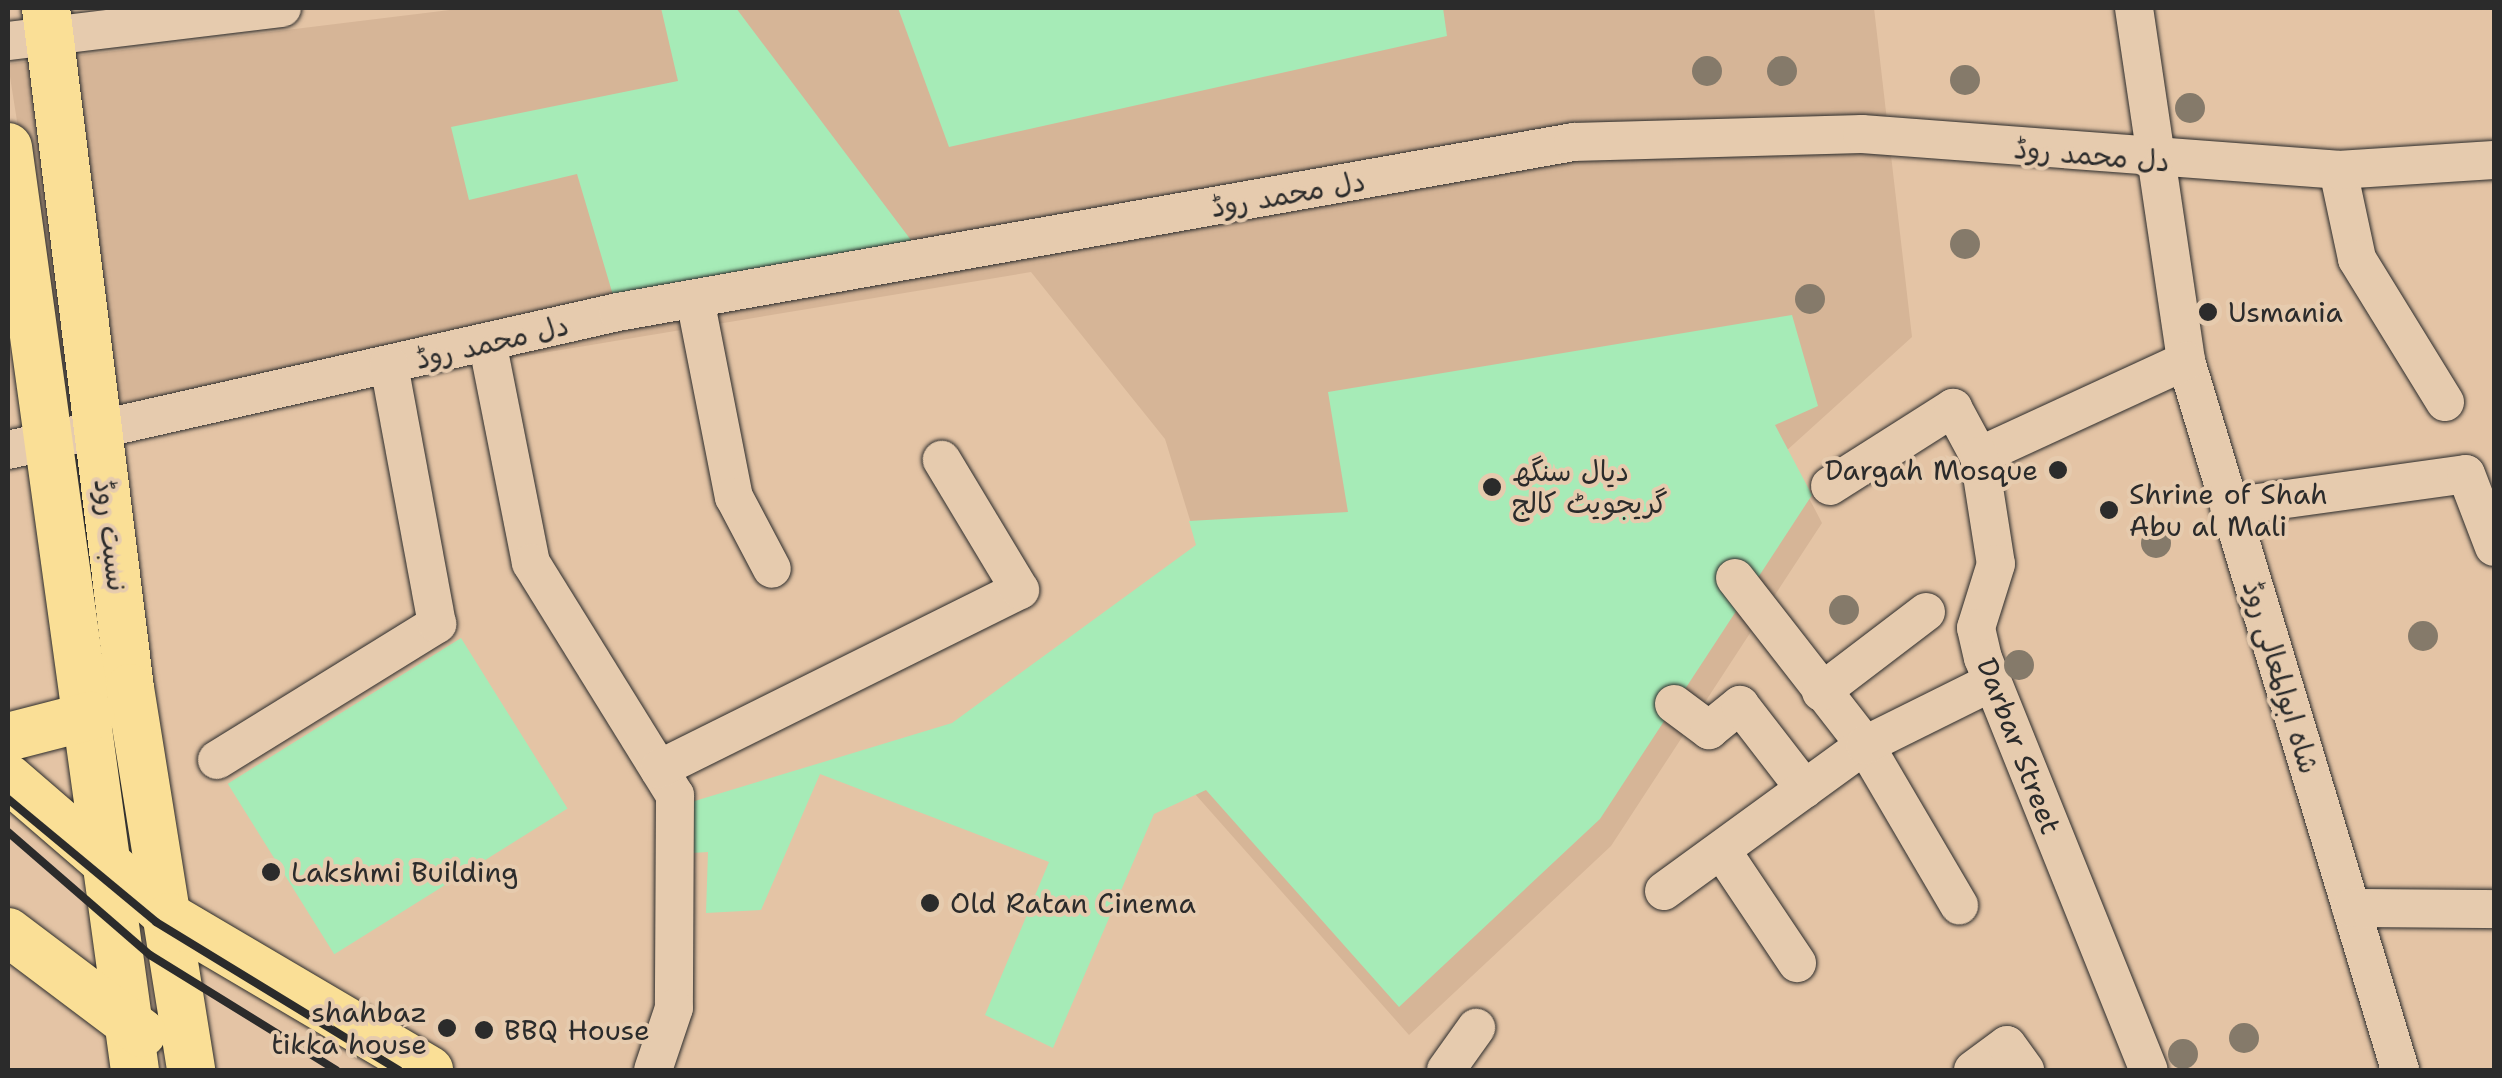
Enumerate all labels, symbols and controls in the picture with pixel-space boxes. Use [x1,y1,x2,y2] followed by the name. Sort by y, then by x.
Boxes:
[2013,131,2171,179] street label: دل محمد روڈ
[1208,164,1368,224] street label: دل محمد روڈ
[2228,295,2343,329] place label: Usmania
[2197,301,2219,323] marker: Usmania
[412,308,572,376] street label: دل محمد روڈ
[1825,453,2038,487] place label: Dargah Mosque
[1512,454,1668,520] place label: دیال سنگھ گریجویٹ کالج
[2047,459,2069,481] marker: Dargah Mosque
[1481,476,1503,498] marker: دیال سنگھ گریجویٹ کالج
[87,477,135,593] street label: نسبت روڈ
[2129,477,2328,543] place label: Shrine of Shah Abu al Mali
[2098,499,2120,521] marker: Shrine of Shah Abu al Mali
[2236,576,2326,778] street label: شاہ ابوالمعالی روڈ
[1970,653,2068,839] street label: Darbar Street
[291,855,518,889] place label: Lakshmi Building
[260,861,282,883] marker: Lakshmi Building
[950,886,1196,920] place label: Old Ratan Cinema
[919,892,941,914] marker: Old Ratan Cinema
[271,995,427,1061] place label: shahbaz tikka house
[504,1013,650,1047] place label: BBQ House
[436,1017,458,1039] marker: shahbaz tikka house
[473,1019,495,1041] marker: BBQ House

